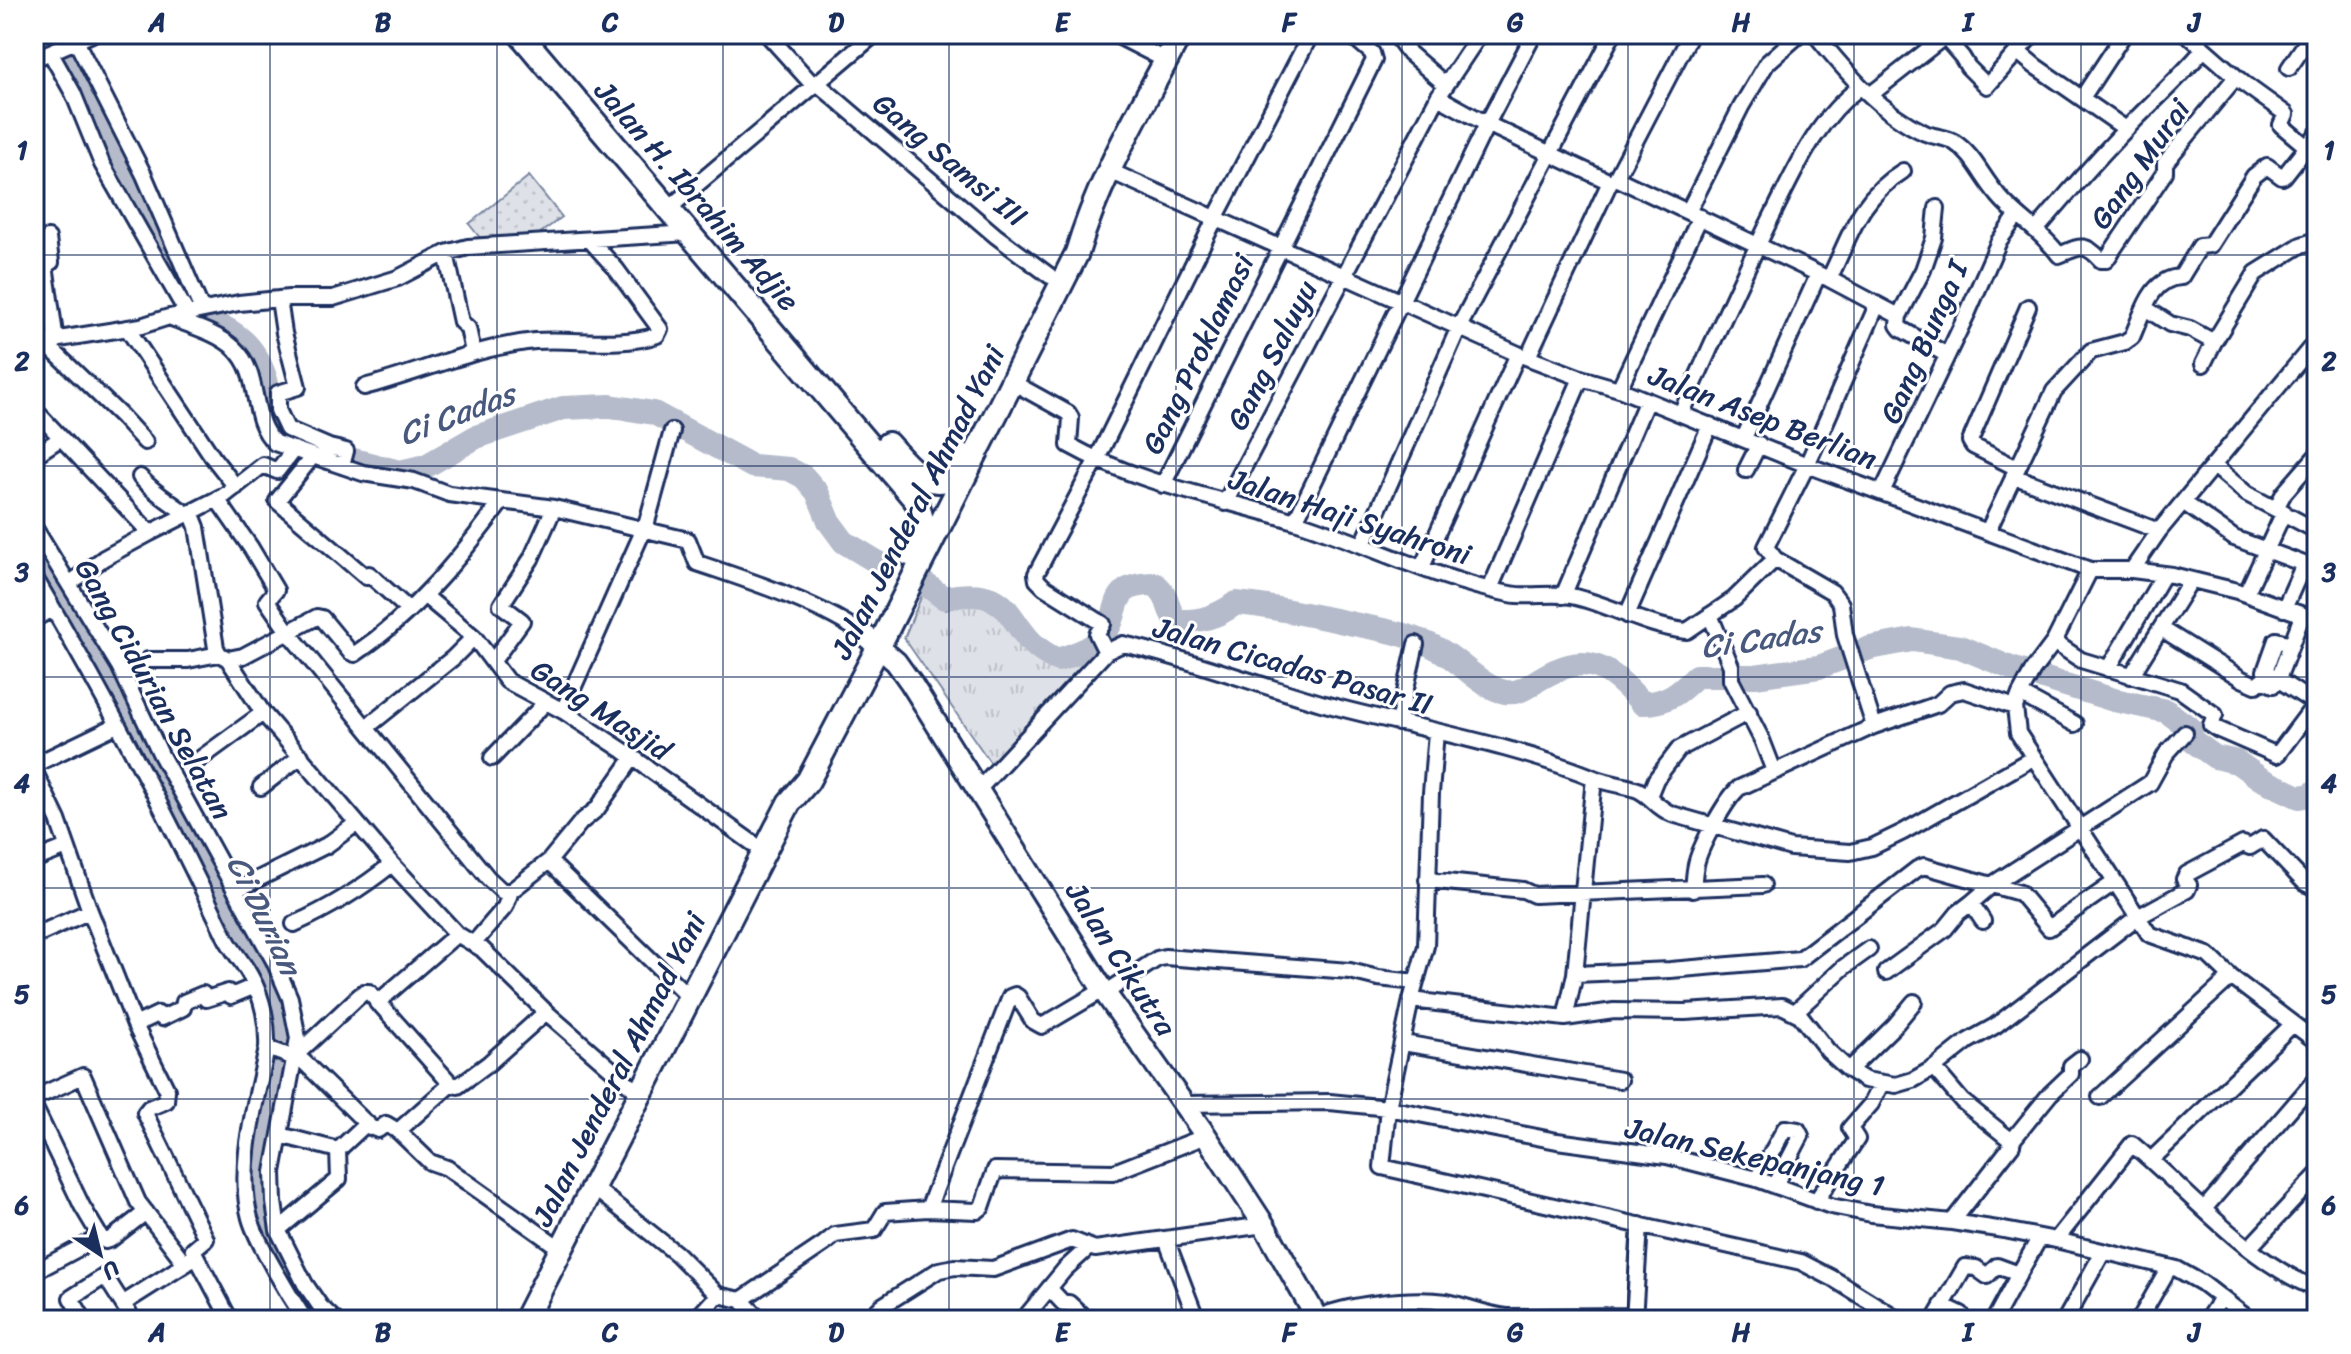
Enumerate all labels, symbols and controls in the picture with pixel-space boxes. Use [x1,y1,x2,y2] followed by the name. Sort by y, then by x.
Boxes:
[147,0,166,45] text: A
[375,0,392,45] text: B
[601,0,619,45] text: C
[828,0,844,45] text: D
[1055,0,1072,45] text: E
[1281,0,1298,45] text: F
[1507,0,1524,45] text: G
[1732,0,1751,45] text: H
[1961,0,1976,45] text: I
[2186,0,2202,45] text: J
[580,67,814,325] street label: Jalan H. Ibrahim Adjie
[860,78,1040,242] street label: Gang Samsi III
[2075,86,2206,241] street label: Gang Murai
[16,127,28,173] text: 1
[2323,127,2335,173] text: 1
[1126,243,1271,464] street label: Gang Proklamasi
[1864,249,1985,433] street label: Gang Bunga I
[1211,270,1333,440] street label: Gang Saluyu
[815,334,1021,669] street label: Jalan Jenderal Ahmad Yani
[13,338,30,384] text: 2
[2320,338,2337,384] text: 2
[1640,348,1885,485] street label: Jalan Asep Berlian
[390,365,527,462] water label: Ci Cadas
[1221,452,1480,582] street label: Jalan Haji Syahroni
[59,548,249,830] street label: Gang Cidurian Selatan
[14,549,30,595] text: 3
[2321,549,2337,595] text: 3
[1146,600,1439,732] street label: Jalan Cicadas Pasar II
[1697,602,1828,676] water label: Ci Cadas
[519,644,685,777] street label: Gang Masjid
[14,760,30,806] text: 4
[2321,760,2337,806] text: 4
[210,845,319,989] water label: Ci Durian
[1050,870,1192,1048] street label: Jalan Cikutra
[516,901,722,1236] street label: Jalan Jenderal Ahmad Yani
[14,971,30,1017] text: 5
[2321,971,2337,1017] text: 5
[1619,1101,1890,1213] street label: Jalan Sekepanjang 1
[14,1182,30,1228] text: 6
[2321,1182,2337,1228] text: 6
[60,1214,140,1294] north arrow
[93,1250,128,1291] text: U
[147,1309,166,1354] text: A
[375,1309,392,1354] text: B
[601,1309,619,1354] text: C
[828,1309,844,1354] text: D
[1055,1309,1072,1354] text: E
[1281,1309,1298,1354] text: F
[1507,1309,1524,1354] text: G
[1732,1309,1751,1354] text: H
[1961,1309,1976,1354] text: I
[2186,1309,2202,1354] text: J

